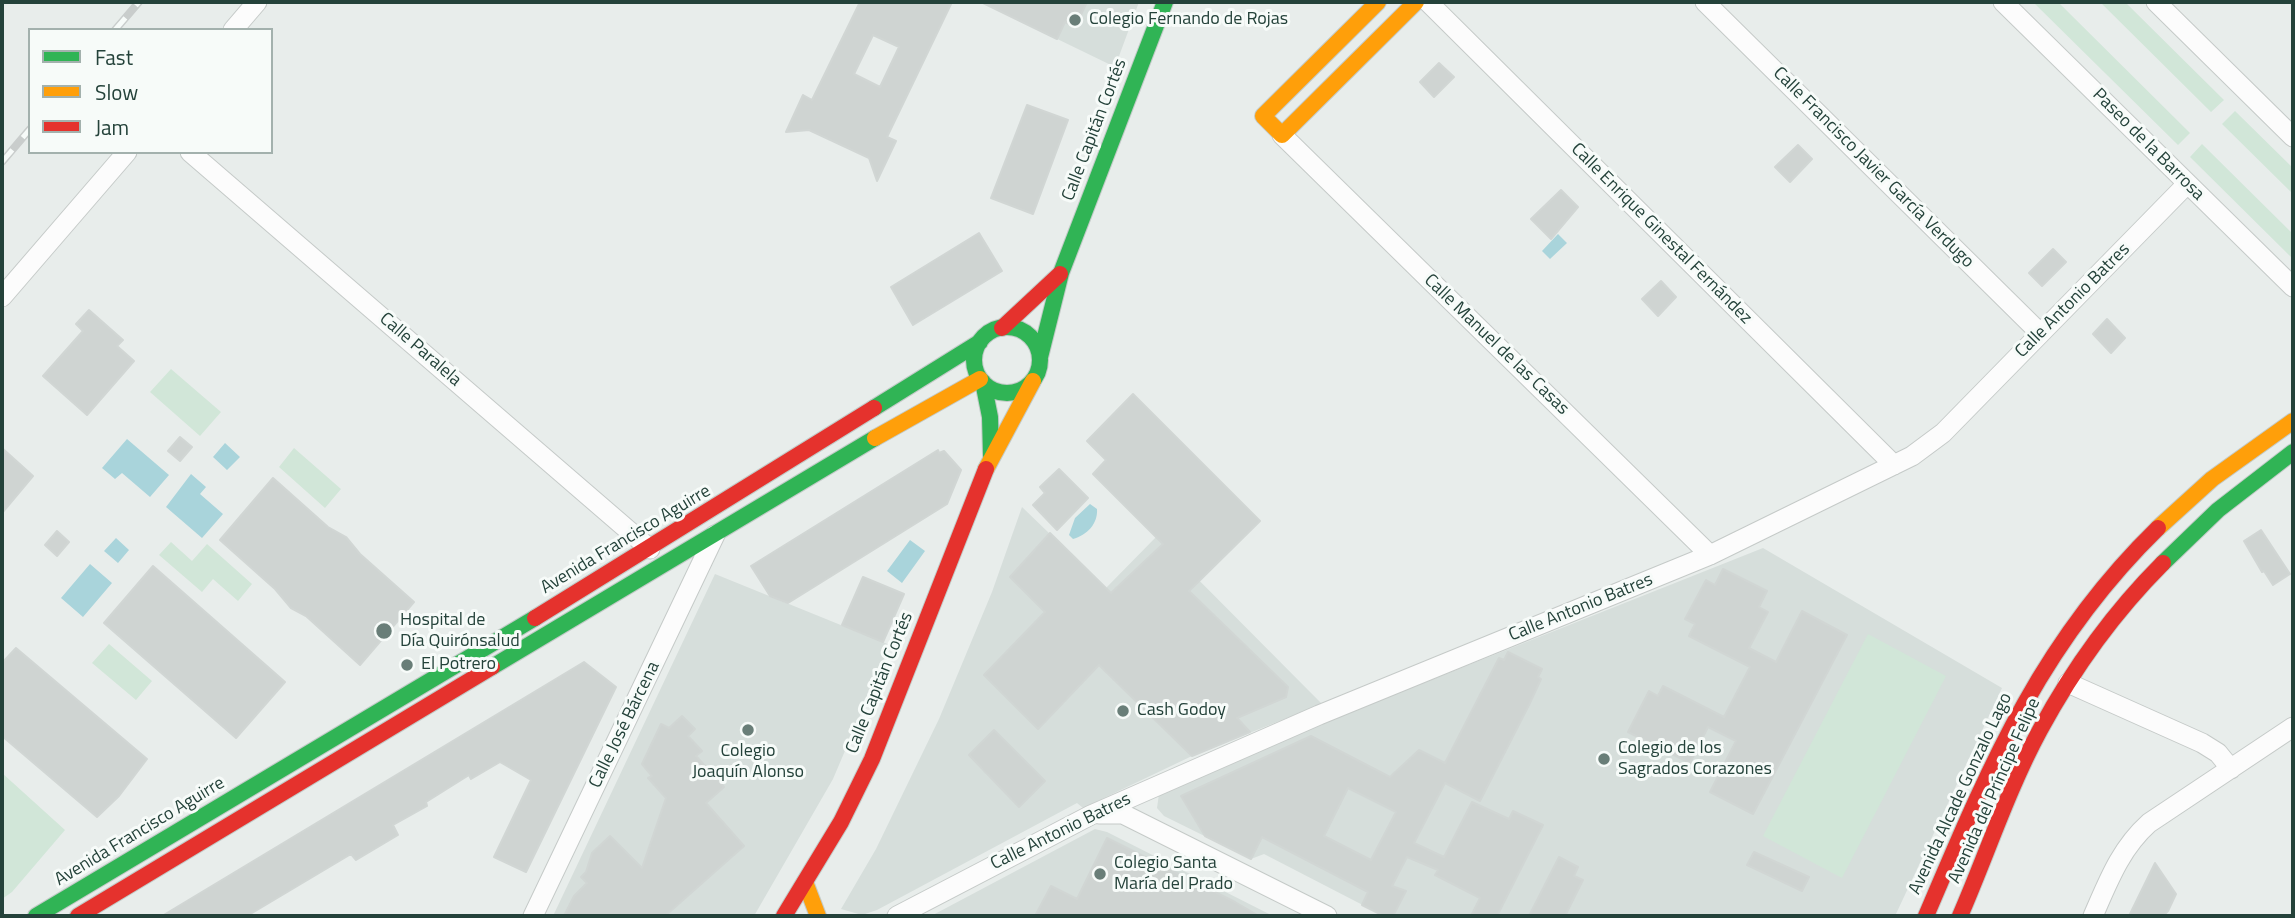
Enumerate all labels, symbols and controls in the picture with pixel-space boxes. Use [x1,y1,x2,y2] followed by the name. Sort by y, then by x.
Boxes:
[1089,9,1288,31] place label: Colegio Fernando de Rojas
[1067,12,1083,28] marker: Colegio Fernando de Rojas
[28,28,273,154] legend
[95,41,133,73] text: Fast
[1058,56,1132,204] street label: Calle Capitán Cortés
[1768,63,1978,273] street label: Calle Francisco Javier García Verdugo
[95,76,138,108] text: Slow
[2088,85,2208,205] street label: Paseo de la Barrosa
[95,111,129,143] text: Jam
[1566,139,1756,329] street label: Calle Enrique Ginestal Fernández
[2011,239,2135,363] street label: Calle Antonio Batres
[1419,270,1573,420] street label: Calle Manuel de las Casas
[375,309,465,391] street label: Calle Paralela
[537,481,715,599] street label: Avenida Francisco Aguirre
[1506,569,1656,647] street label: Calle Antonio Batres
[842,609,918,757] street label: Calle Capitán Cortés
[400,610,520,652] place label: Hospital de Día Quirónsalud
[374,621,394,641] marker: Hospital de Día Quirónsalud
[421,654,496,676] place label: El Potrero
[399,657,415,673] marker: El Potrero
[585,658,665,792] street label: Calle José Bárcena
[1905,690,2017,898] street label: Avenida Alcade Gonzalo Lago
[1944,695,2046,887] street label: Avenida del Príncipe Felipe
[1137,700,1226,722] place label: Cash Godoy
[1115,703,1131,719] marker: Cash Godoy
[740,722,756,738] marker: Colegio Joaquín Alonso
[1618,738,1772,780] place label: Colegio de los Sagrados Corazones
[692,741,804,784] place label: Colegio Joaquín Alonso
[1596,751,1612,767] marker: Colegio de los Sagrados Corazones
[51,773,229,891] street label: Avenida Francisco Aguirre
[987,789,1135,875] street label: Calle Antonio Batres
[1114,853,1233,896] place label: Colegio Santa María del Prado
[1092,866,1108,882] marker: Colegio Santa María del Prado

